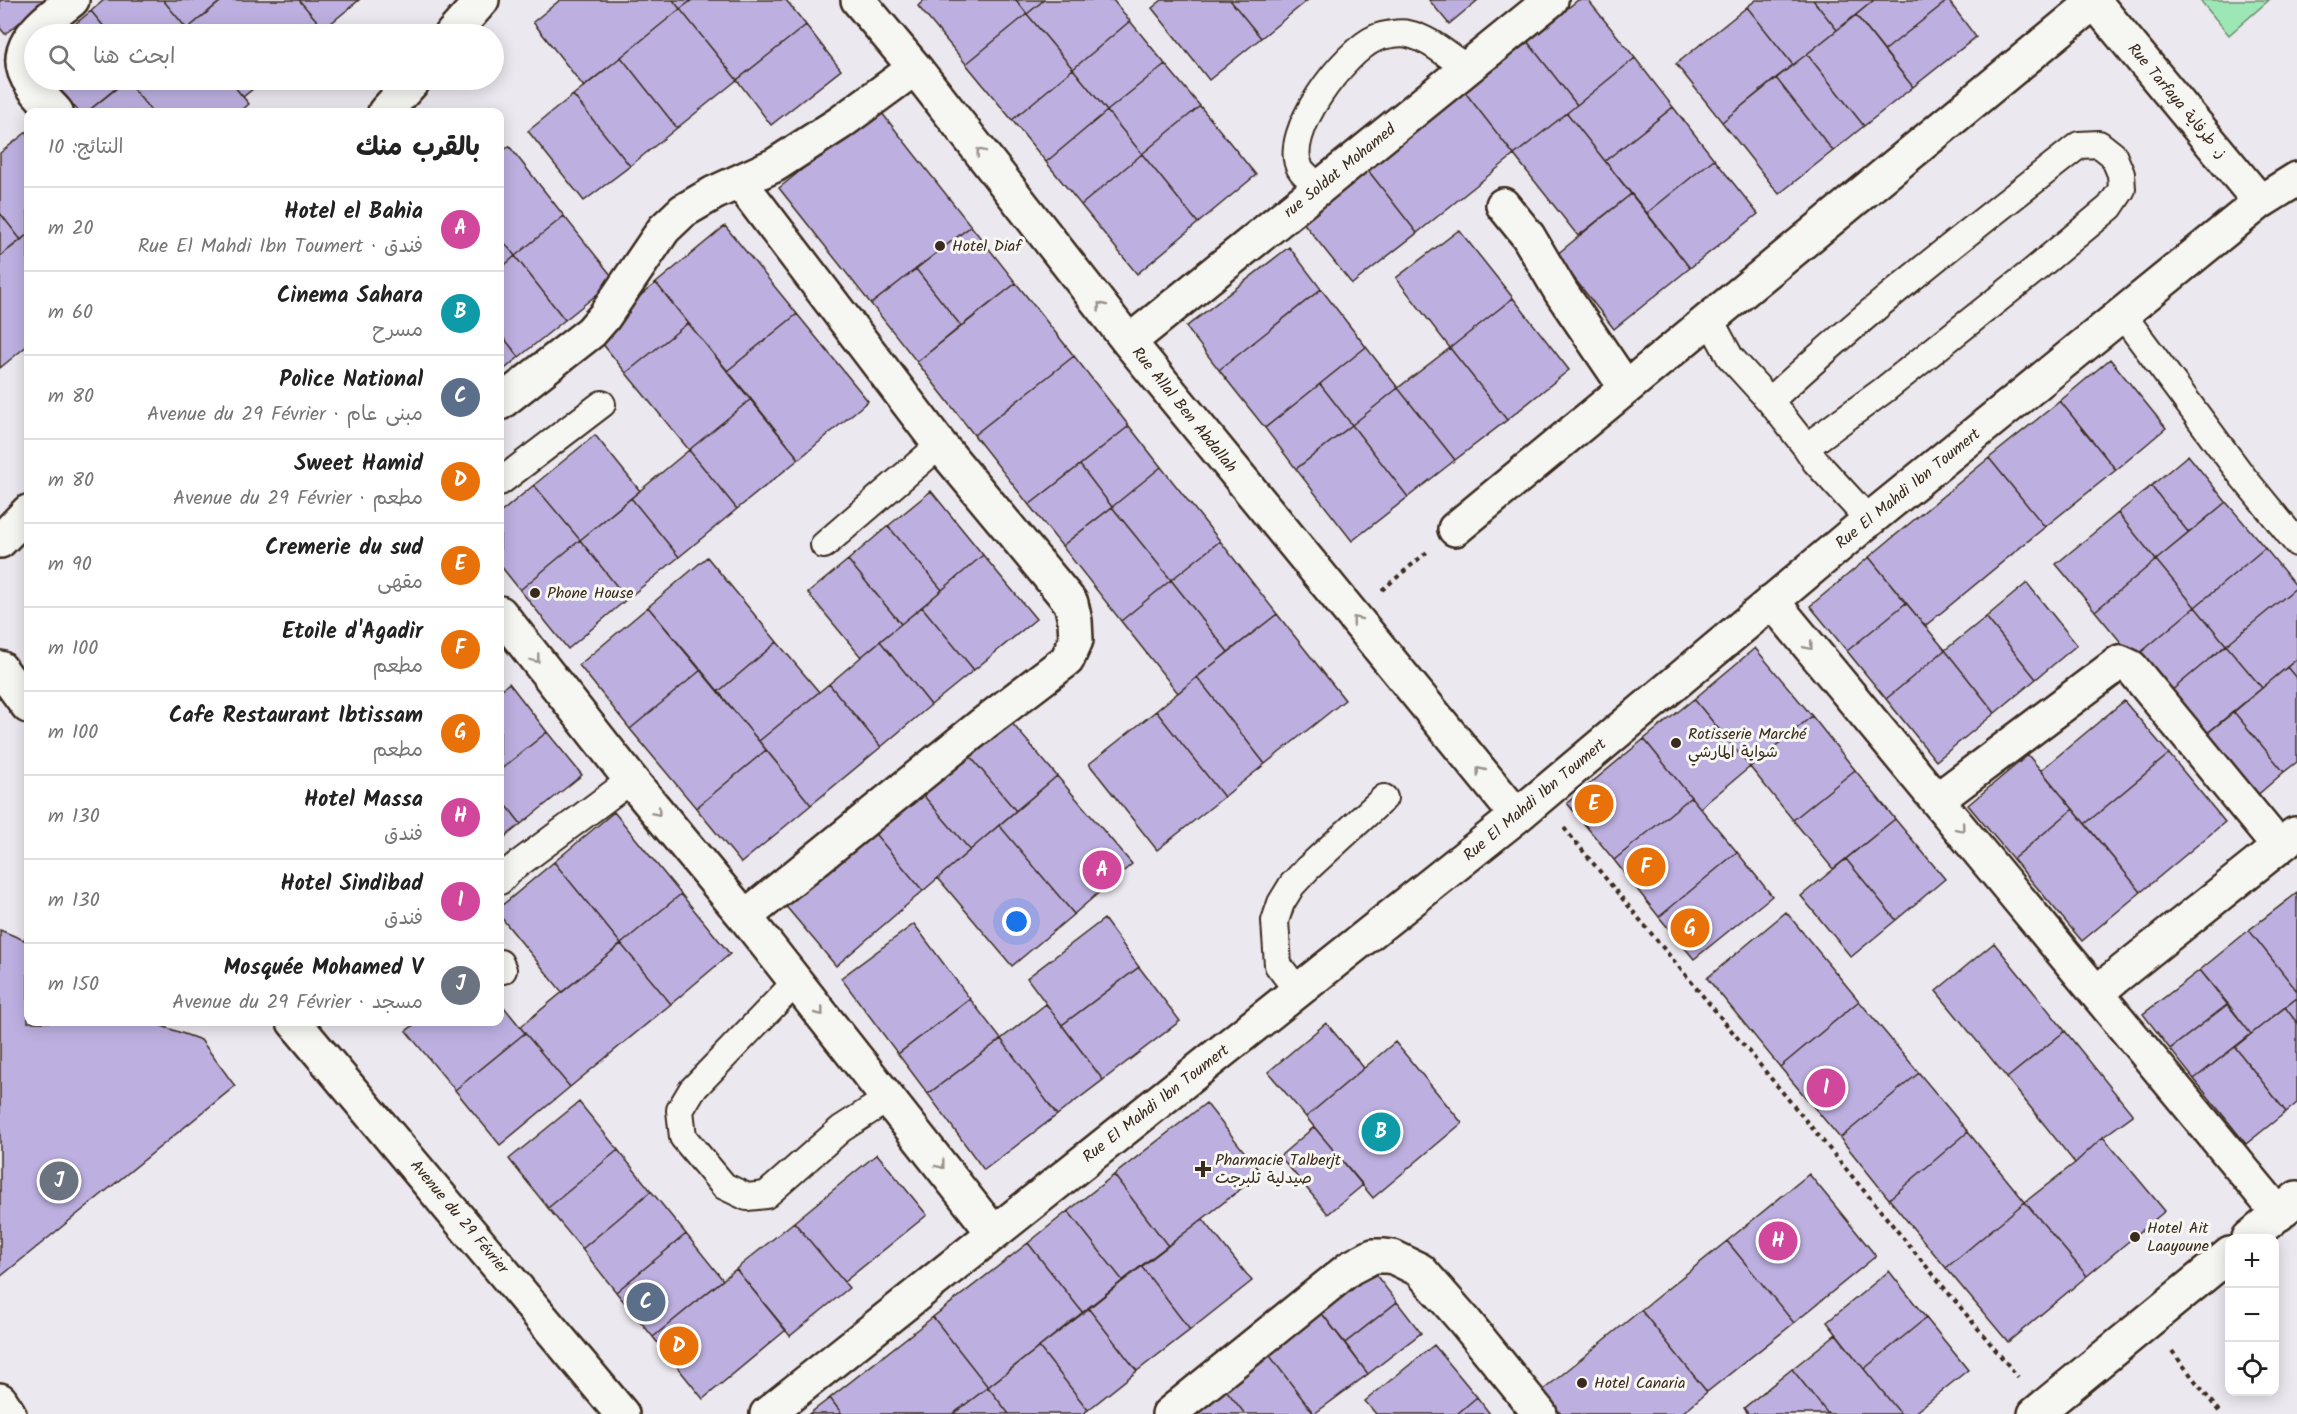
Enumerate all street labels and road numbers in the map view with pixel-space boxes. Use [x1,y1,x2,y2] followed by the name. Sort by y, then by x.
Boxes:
[2121,38,2233,164] street label: Rue Tarfaya ز. طرفاية
[1278,117,1402,224] street label: rue Soldat Mohamed
[1125,342,1243,478] street label: Rue Allal Ben Abdallah
[1830,422,1987,556] street label: Rue El Mahdi Ibn Toumert
[1460,735,1610,865] street label: Rue El Mahdi Ibn Toumert
[1077,1038,1235,1169] street label: Rue El Mahdi Ibn Toumert
[404,1154,516,1281] street label: Avenue du 29 Février

